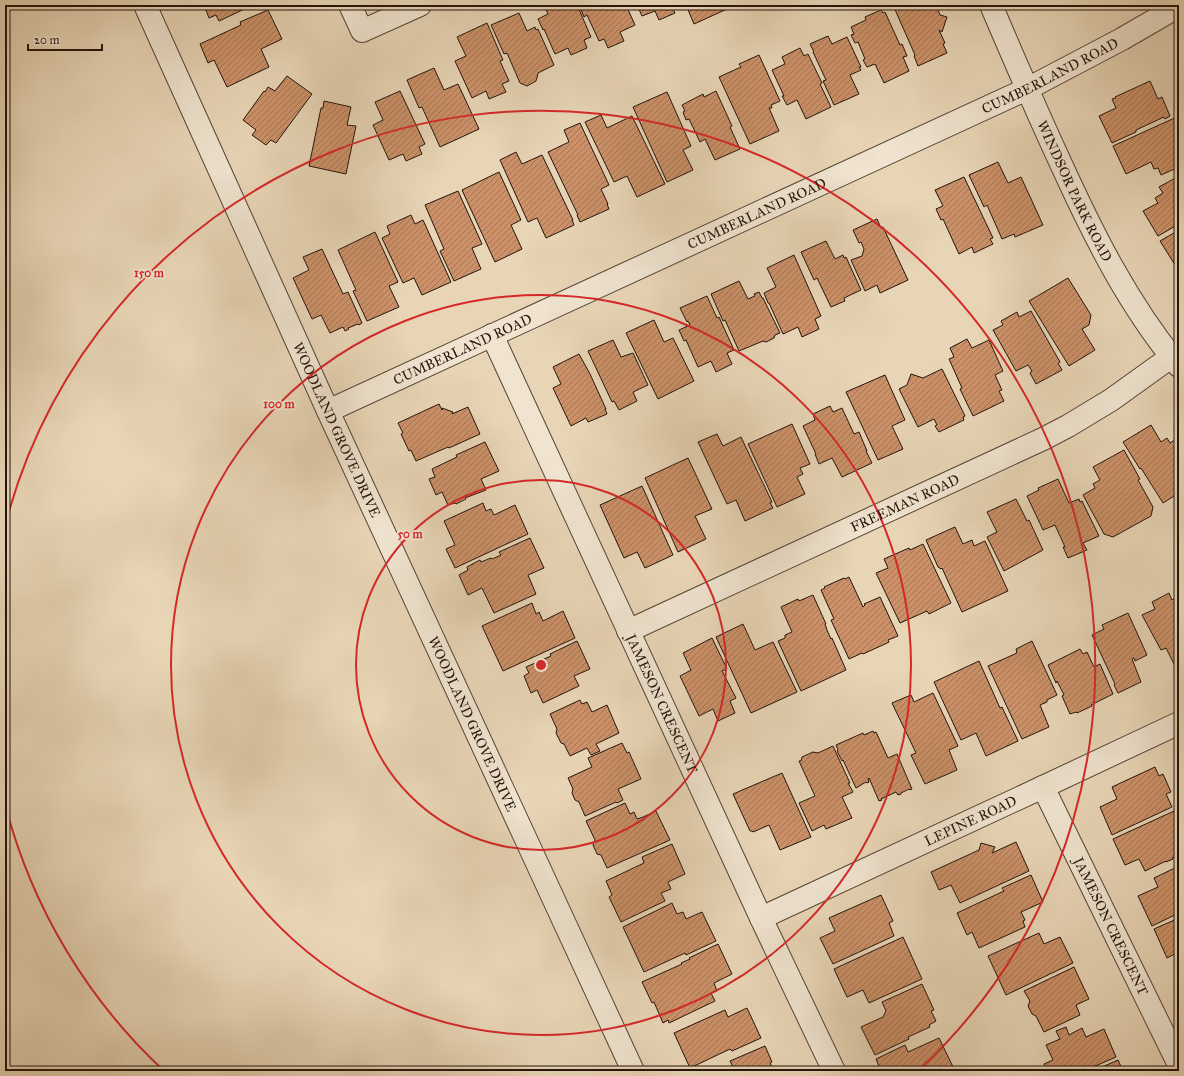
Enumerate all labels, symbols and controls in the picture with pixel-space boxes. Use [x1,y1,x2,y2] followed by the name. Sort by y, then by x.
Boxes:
[28,26,102,52] scale bar
[34,33,60,47] text: 20 m
[979,35,1121,118] street label: CUMBERLAND ROAD
[1033,118,1116,265] street label: WINDSOR PARK ROAD
[685,175,829,253] street label: CUMBERLAND ROAD
[134,266,165,280] text: 150 m
[391,310,535,389] street label: CUMBERLAND ROAD
[289,340,384,520] street label: WOODLAND GROVE DRIVE
[263,397,296,411] text: 100 m
[848,471,962,536] street label: FREEMAN ROAD
[397,527,424,541] text: 50 m
[620,630,701,777] street label: JAMESON CRESCENT
[424,634,520,814] street label: WOODLAND GROVE DRIVE
[534,658,548,672] centre of rings
[922,792,1020,850] street label: LEPINE ROAD
[1068,853,1152,999] street label: JAMESON CRESCENT

